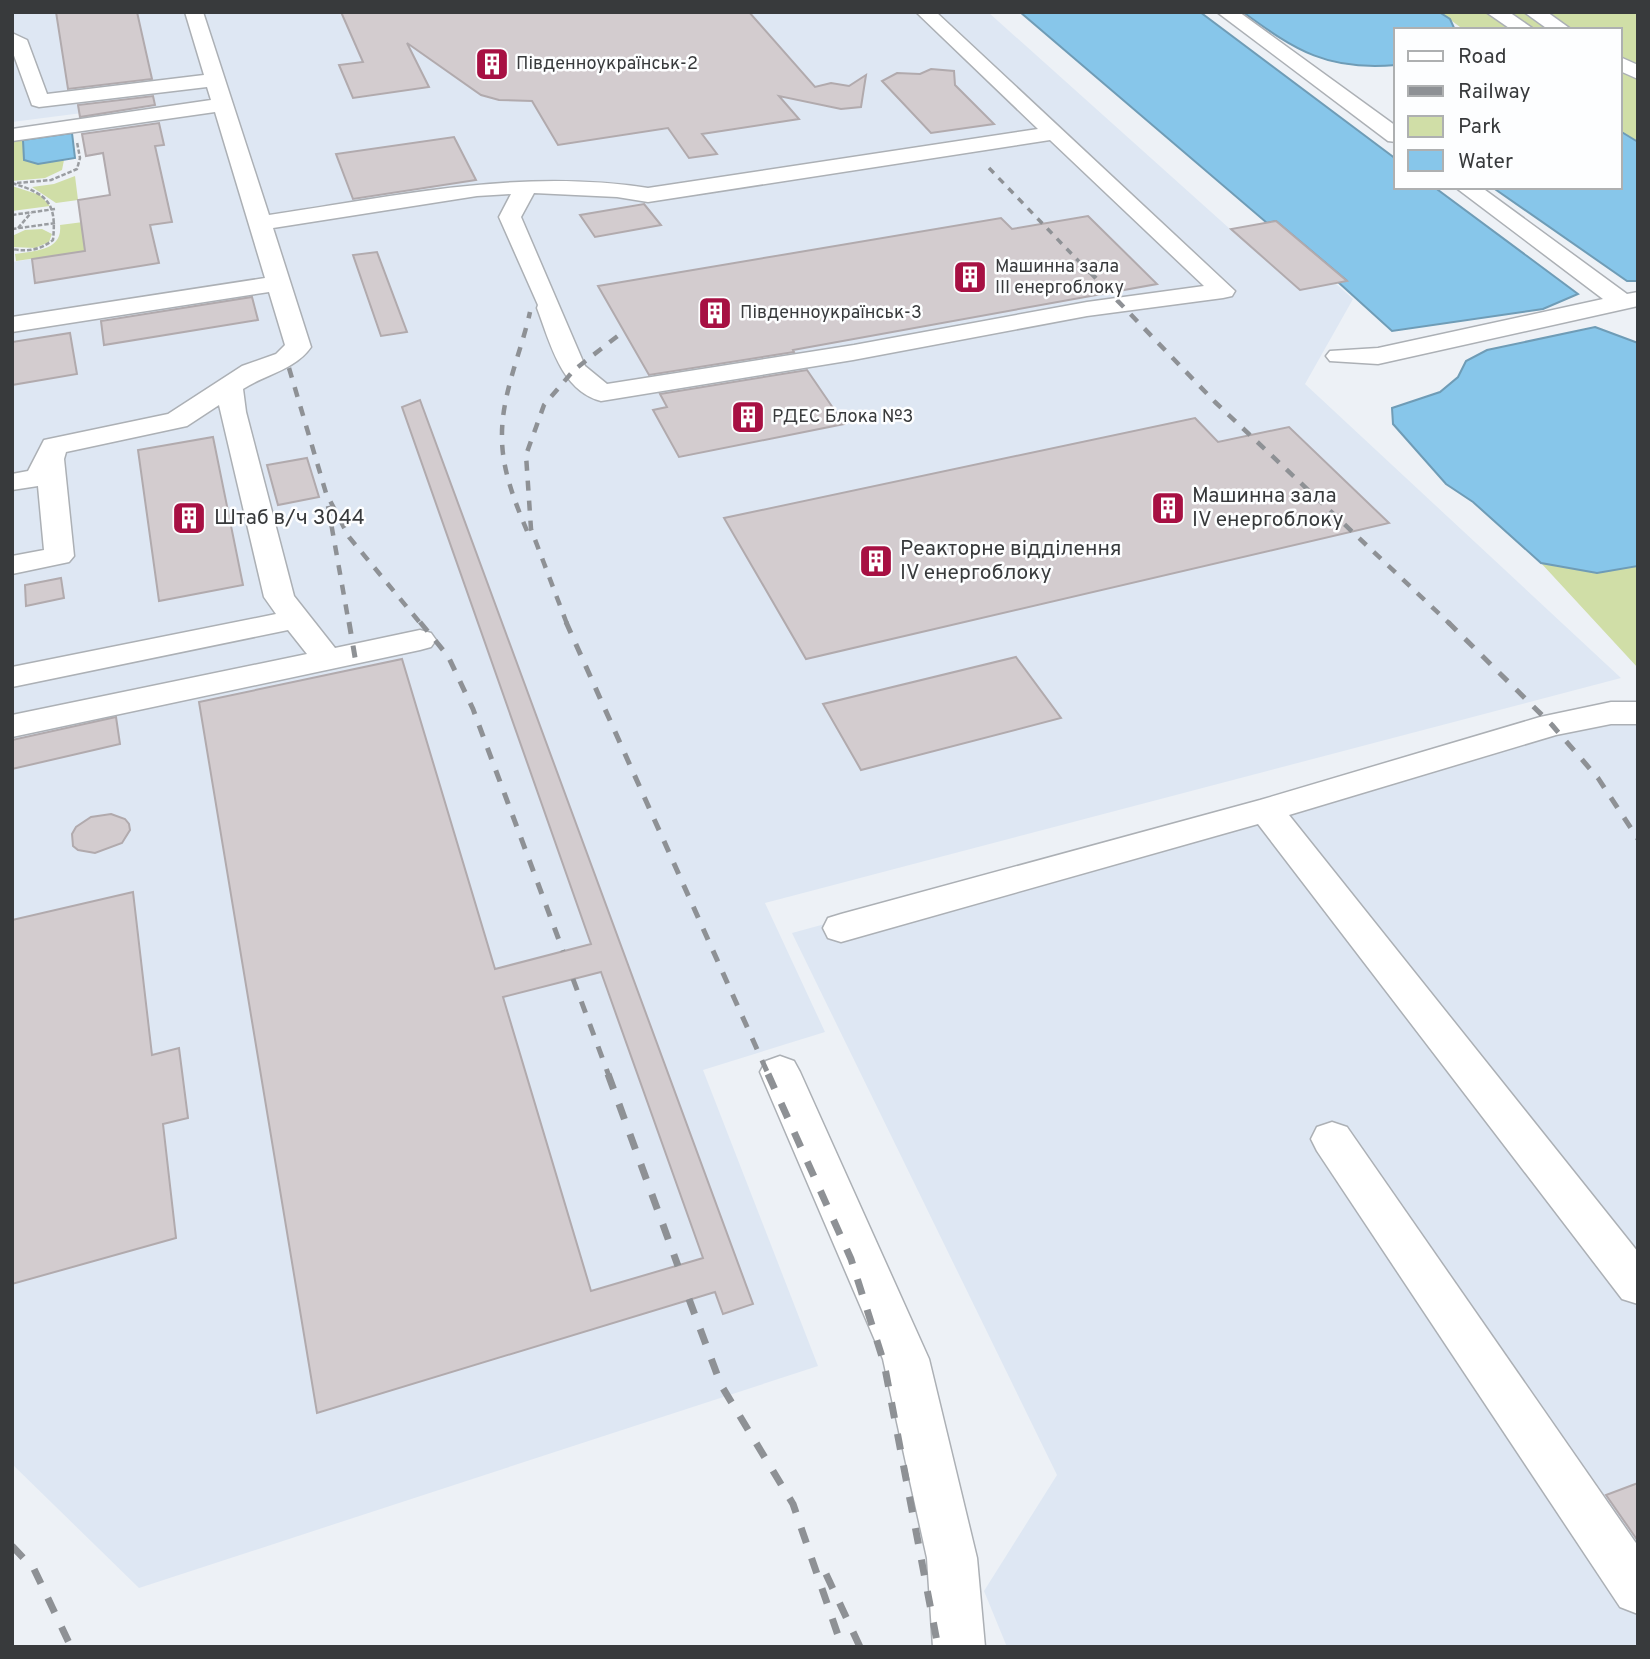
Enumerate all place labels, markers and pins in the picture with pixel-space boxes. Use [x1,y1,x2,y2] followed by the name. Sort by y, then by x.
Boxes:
[473,45,511,83] building icon: Південноукраїнськ-2
[516,53,698,76] place label: Південноукраїнськ-2
[995,256,1124,300] place label: Машинна зала III енергоблоку
[951,258,989,296] building icon: Машинна зала III енергоблоку
[696,294,734,332] building icon: Південноукраїнськ-3
[740,302,922,325] place label: Південноукраїнськ-3
[729,398,767,436] building icon: РДЕС Блока №3
[772,406,913,429] place label: РДЕС Блока №3
[1192,483,1344,534] place label: Машинна зала IV енергоблоку
[1149,489,1187,527] building icon: Машинна зала IV енергоблоку
[170,499,208,537] building icon: Штаб в/ч 3044
[214,505,365,532] place label: Штаб в/ч 3044
[900,536,1122,587] place label: Реакторне відділення IV енергоблоку
[857,542,895,580] building icon: Реакторне відділення IV енергоблоку

